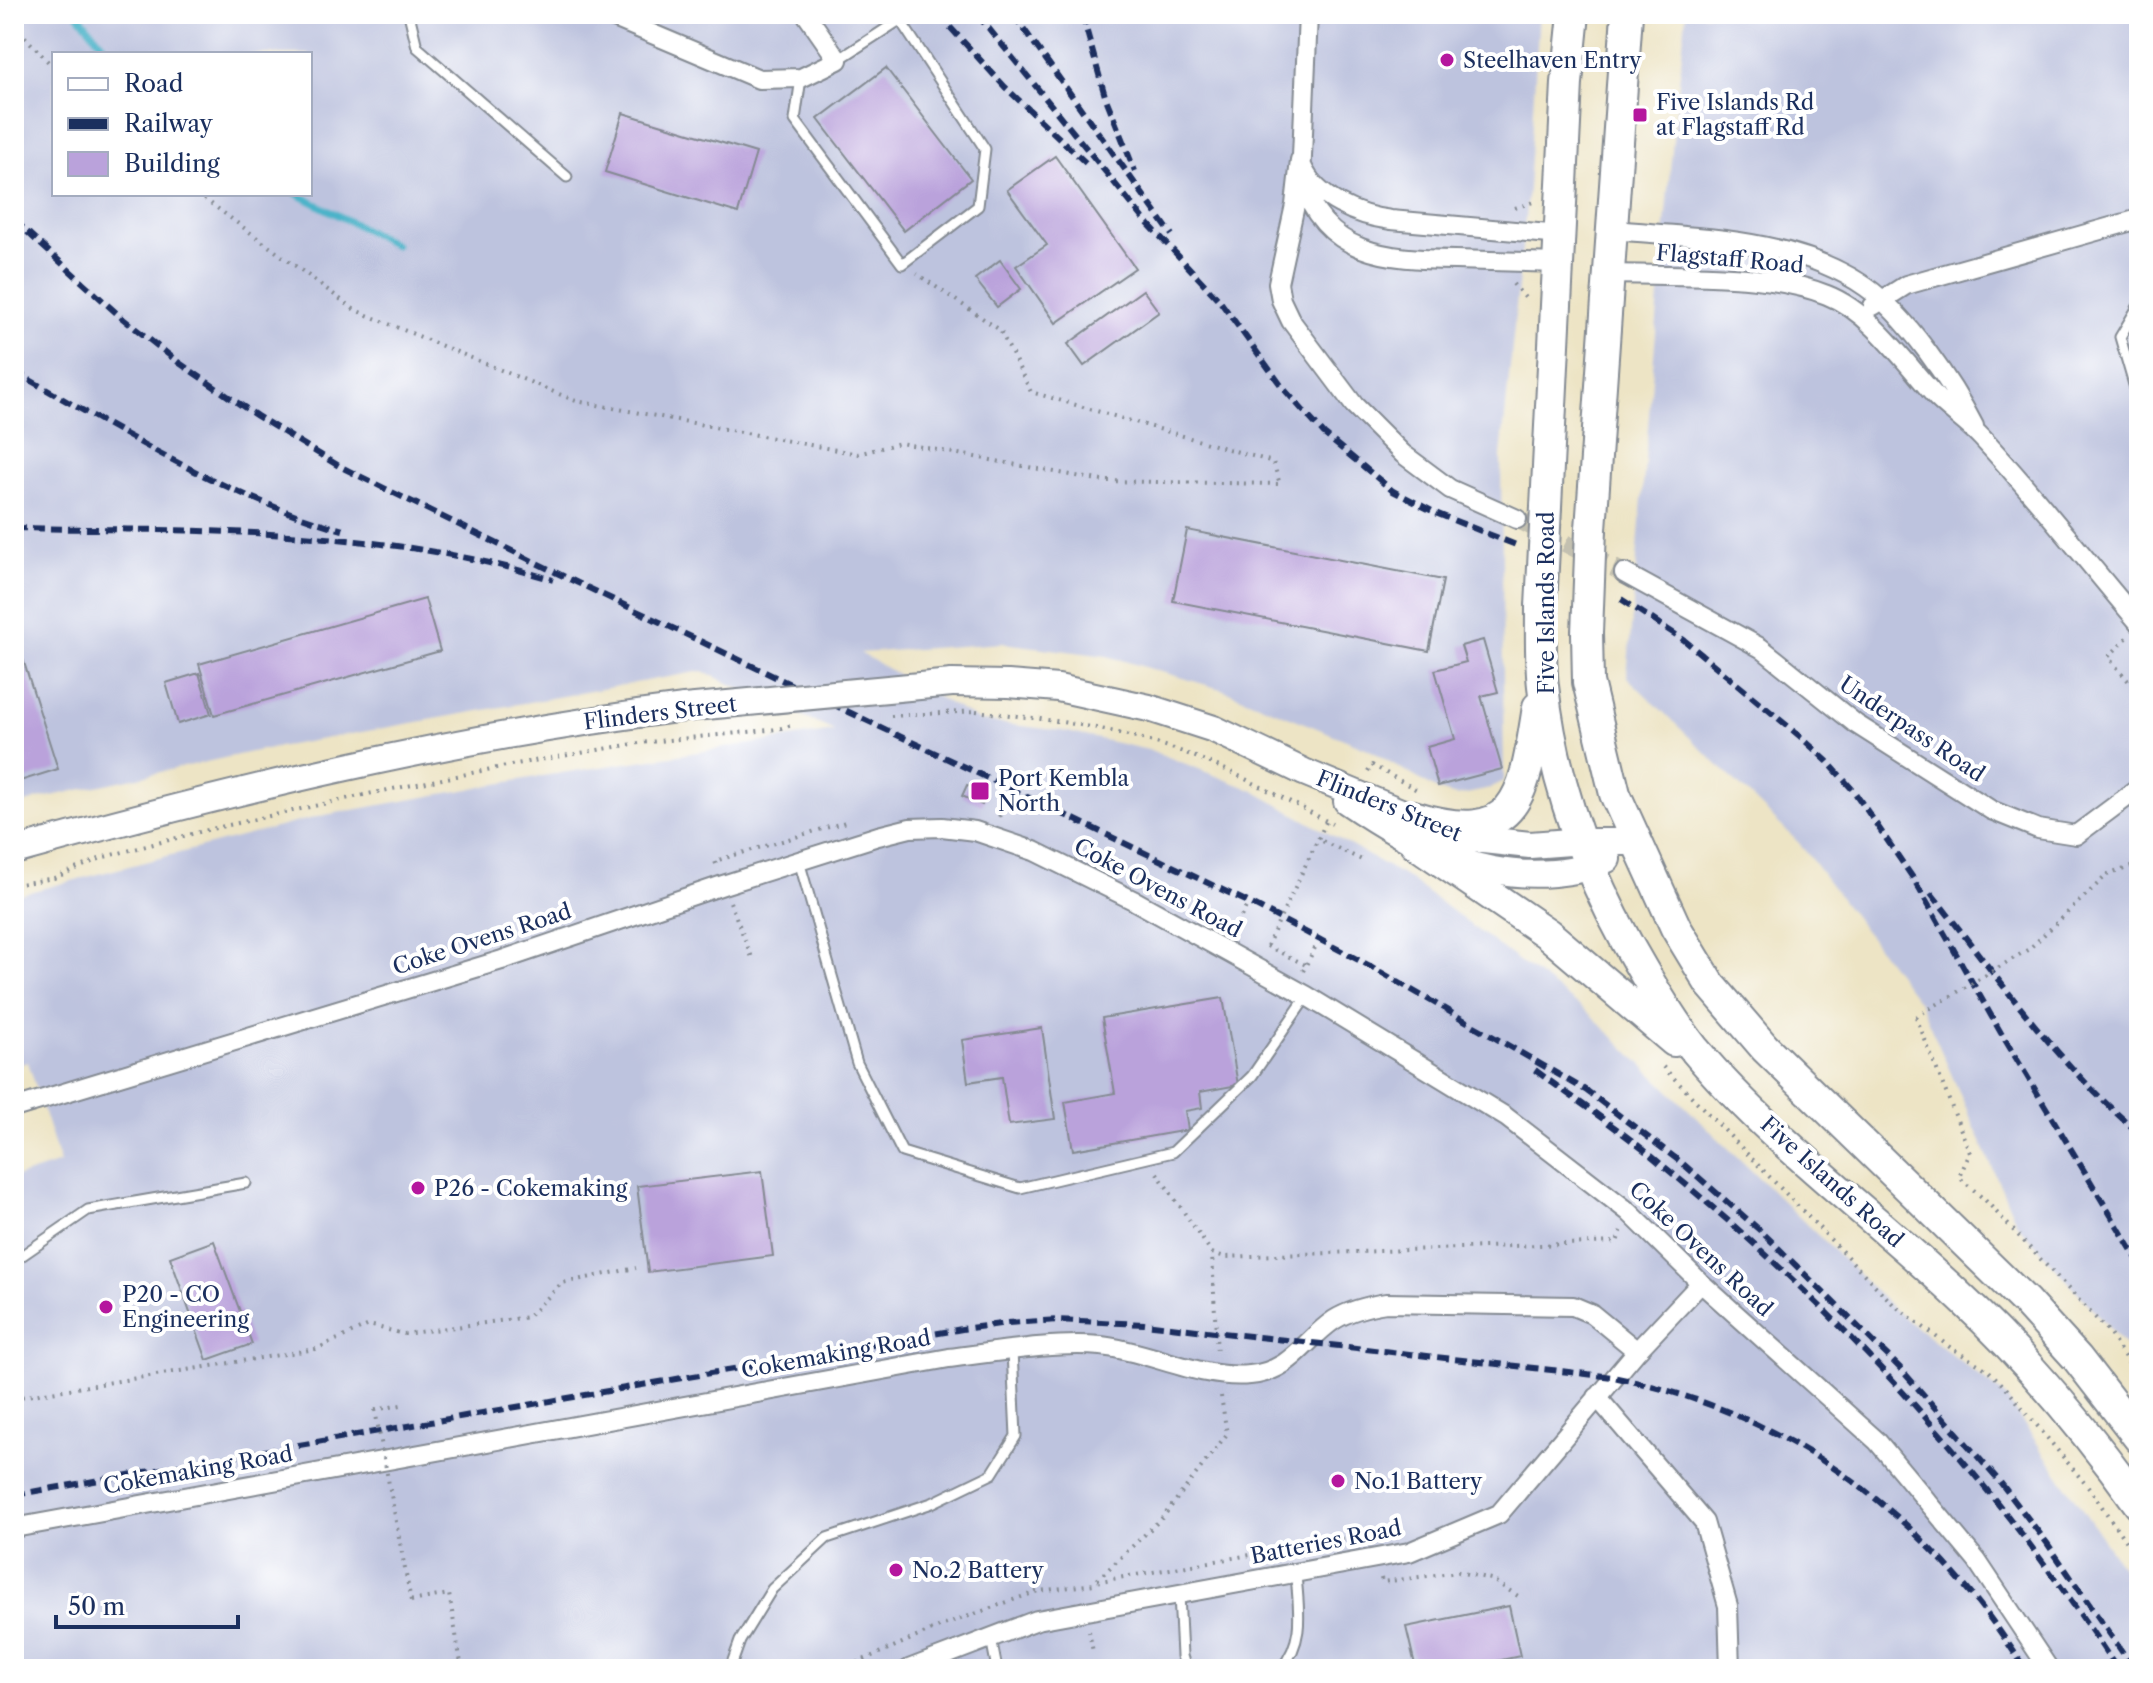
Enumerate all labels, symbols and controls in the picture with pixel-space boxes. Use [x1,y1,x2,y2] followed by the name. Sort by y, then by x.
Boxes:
[1463,47,1642,74] place label: Steelhaven Entry
[1438,51,1456,69] marker: Steelhaven Entry
[52,52,312,196] legend
[124,69,184,98] text: Road
[1656,89,1814,141] place label: Five Islands Rd at Flagstaff Rd
[1631,106,1649,124] marker: Five Islands Rd at Flagstaff Rd
[124,109,214,138] text: Railway
[124,149,220,178] text: Building
[1655,239,1805,279] street label: Flagstaff Road
[1533,511,1560,695] street label: Five Islands Road
[1834,670,1990,788] street label: Underpass Road
[582,690,738,736] street label: Flinders Street
[998,765,1130,817] place label: Port Kembla North
[1313,765,1466,847] street label: Flinders Street
[969,780,991,802] marker: Port Kembla North
[1070,832,1246,944] street label: Coke Ovens Road
[389,897,575,981] street label: Coke Ovens Road
[1755,1111,1909,1253] street label: Five Islands Road
[434,1175,628,1202] place label: P26 - Cokemaking
[1624,1176,1778,1322] street label: Coke Ovens Road
[409,1179,427,1197] marker: P26 - Cokemaking
[122,1281,249,1333] place label: P20 - CO Engineering
[97,1298,115,1316] marker: P20 - CO Engineering
[739,1324,933,1384] street label: Cokemaking Road
[101,1440,295,1500] street label: Cokemaking Road
[1354,1468,1483,1495] place label: No.1 Battery
[1329,1472,1347,1490] marker: No.1 Battery
[1248,1514,1404,1570] street label: Batteries Road
[912,1557,1044,1584] place label: No.2 Battery
[887,1561,905,1579] marker: No.2 Battery
[56,1579,238,1629] scale bar
[68,1592,125,1621] text: 50 m

